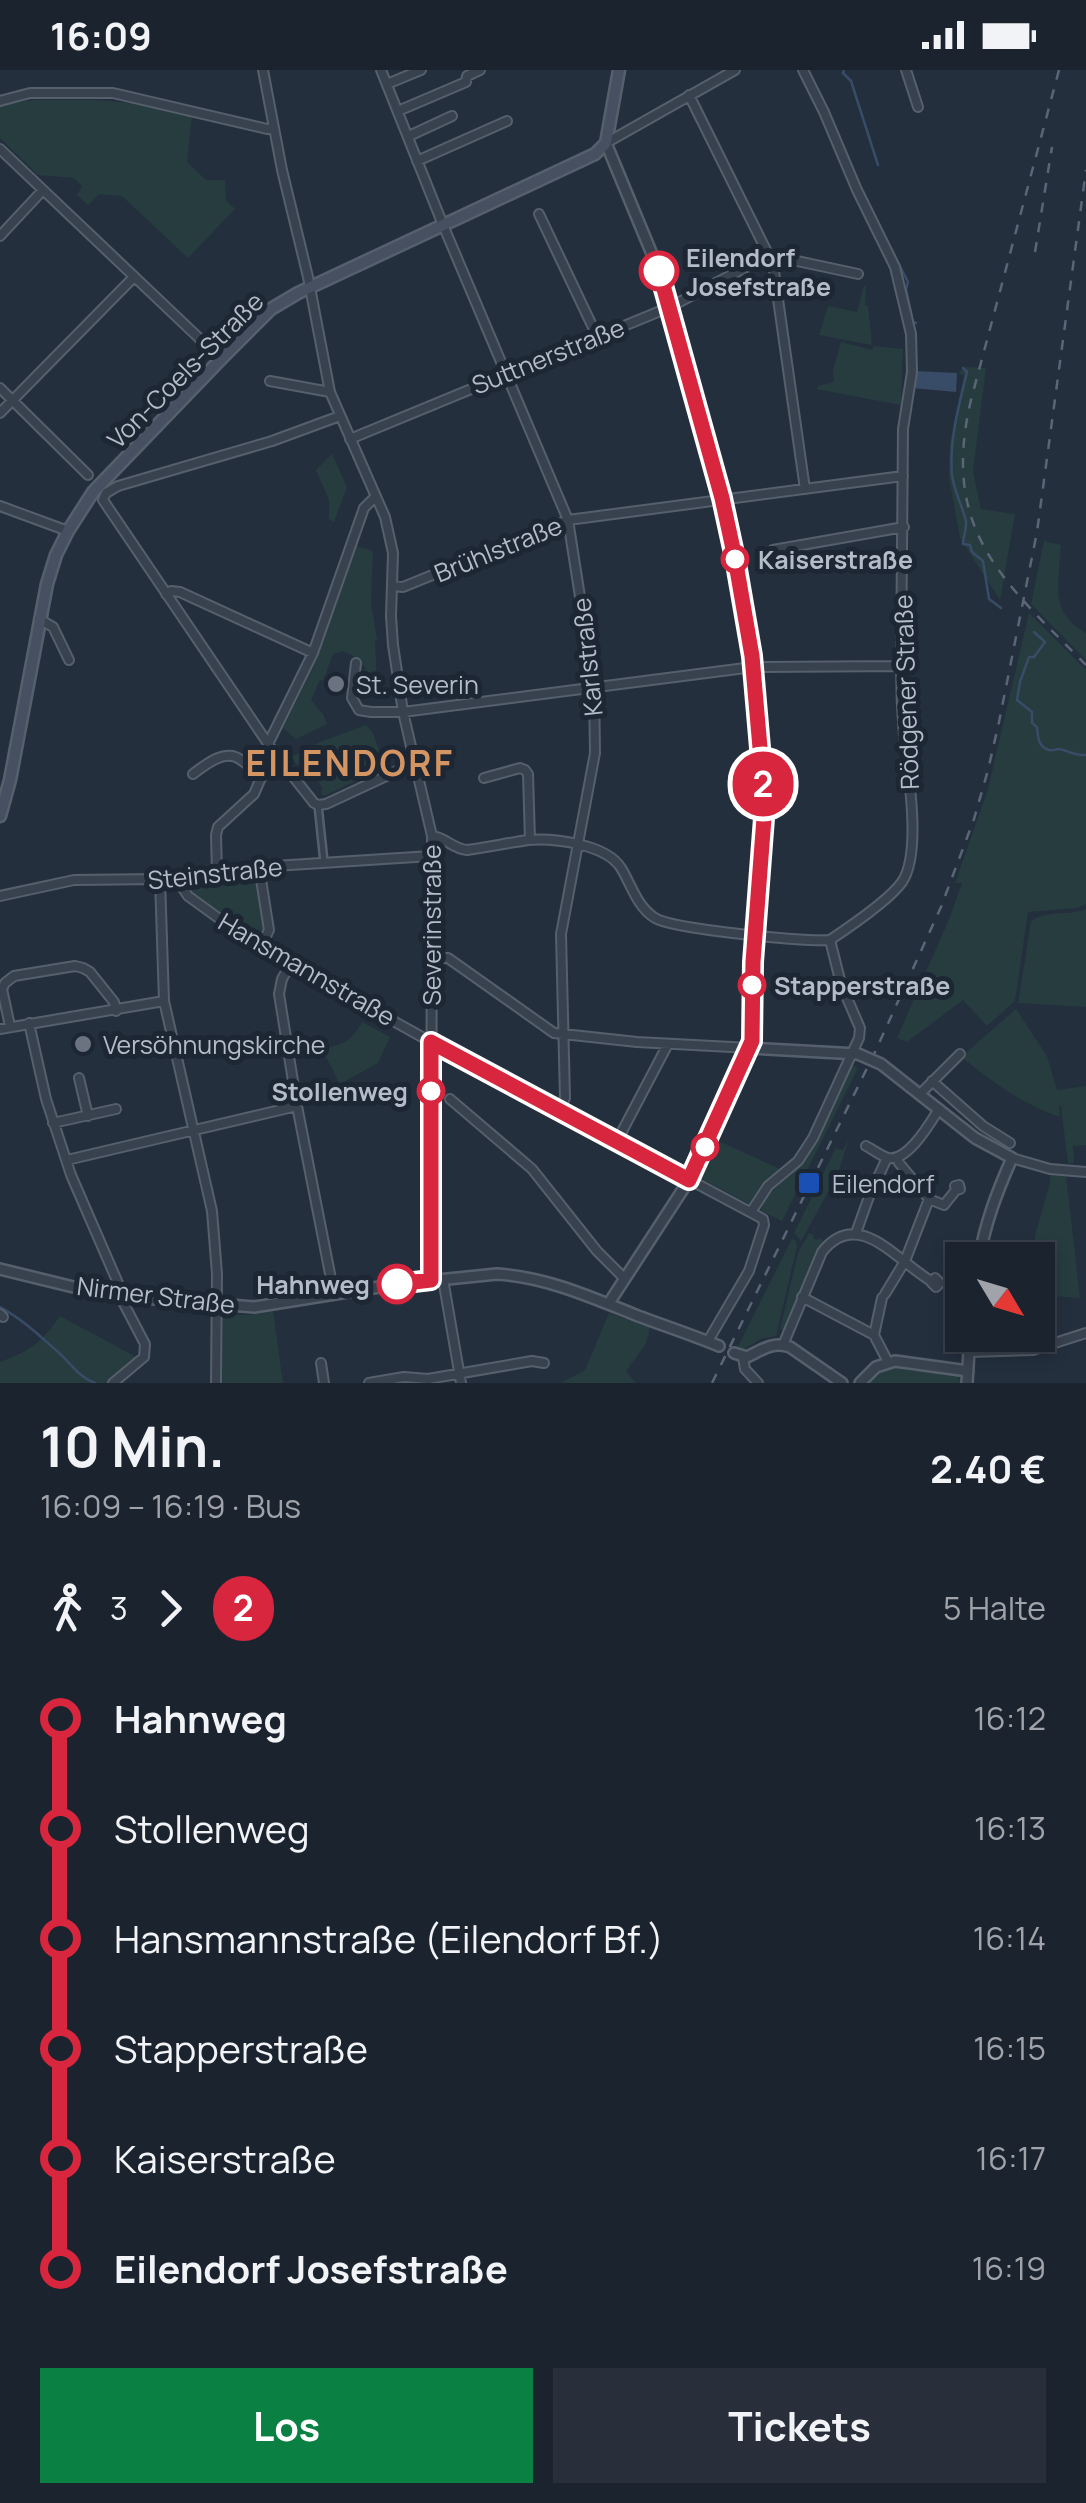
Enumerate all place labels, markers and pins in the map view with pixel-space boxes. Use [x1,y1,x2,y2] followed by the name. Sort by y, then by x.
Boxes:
[686,240,831,304] place label: Eilendorf Josefstraße
[640,252,678,290] marker: Eilendorf Josefstraße
[758,542,913,577] place label: Kaiserstraße
[722,546,748,572] marker: Kaiserstraße
[356,667,479,702] place label: St. Severin
[325,673,347,695] marker: St. Severin
[774,968,950,1003] place label: Stapperstraße
[739,972,765,998] marker: Stapperstraße
[103,1027,325,1062] place label: Versöhnungskirche
[72,1033,94,1055] marker: Versöhnungskirche
[272,1074,408,1109] place label: Stollenweg
[418,1078,444,1104] marker: Stollenweg
[692,1134,718,1160] unlabelled marker
[832,1166,935,1201] place label: Eilendorf
[796,1170,822,1196] marker: Eilendorf
[378,1265,416,1303] marker: Hahnweg
[256,1267,370,1302] place label: Hahnweg

